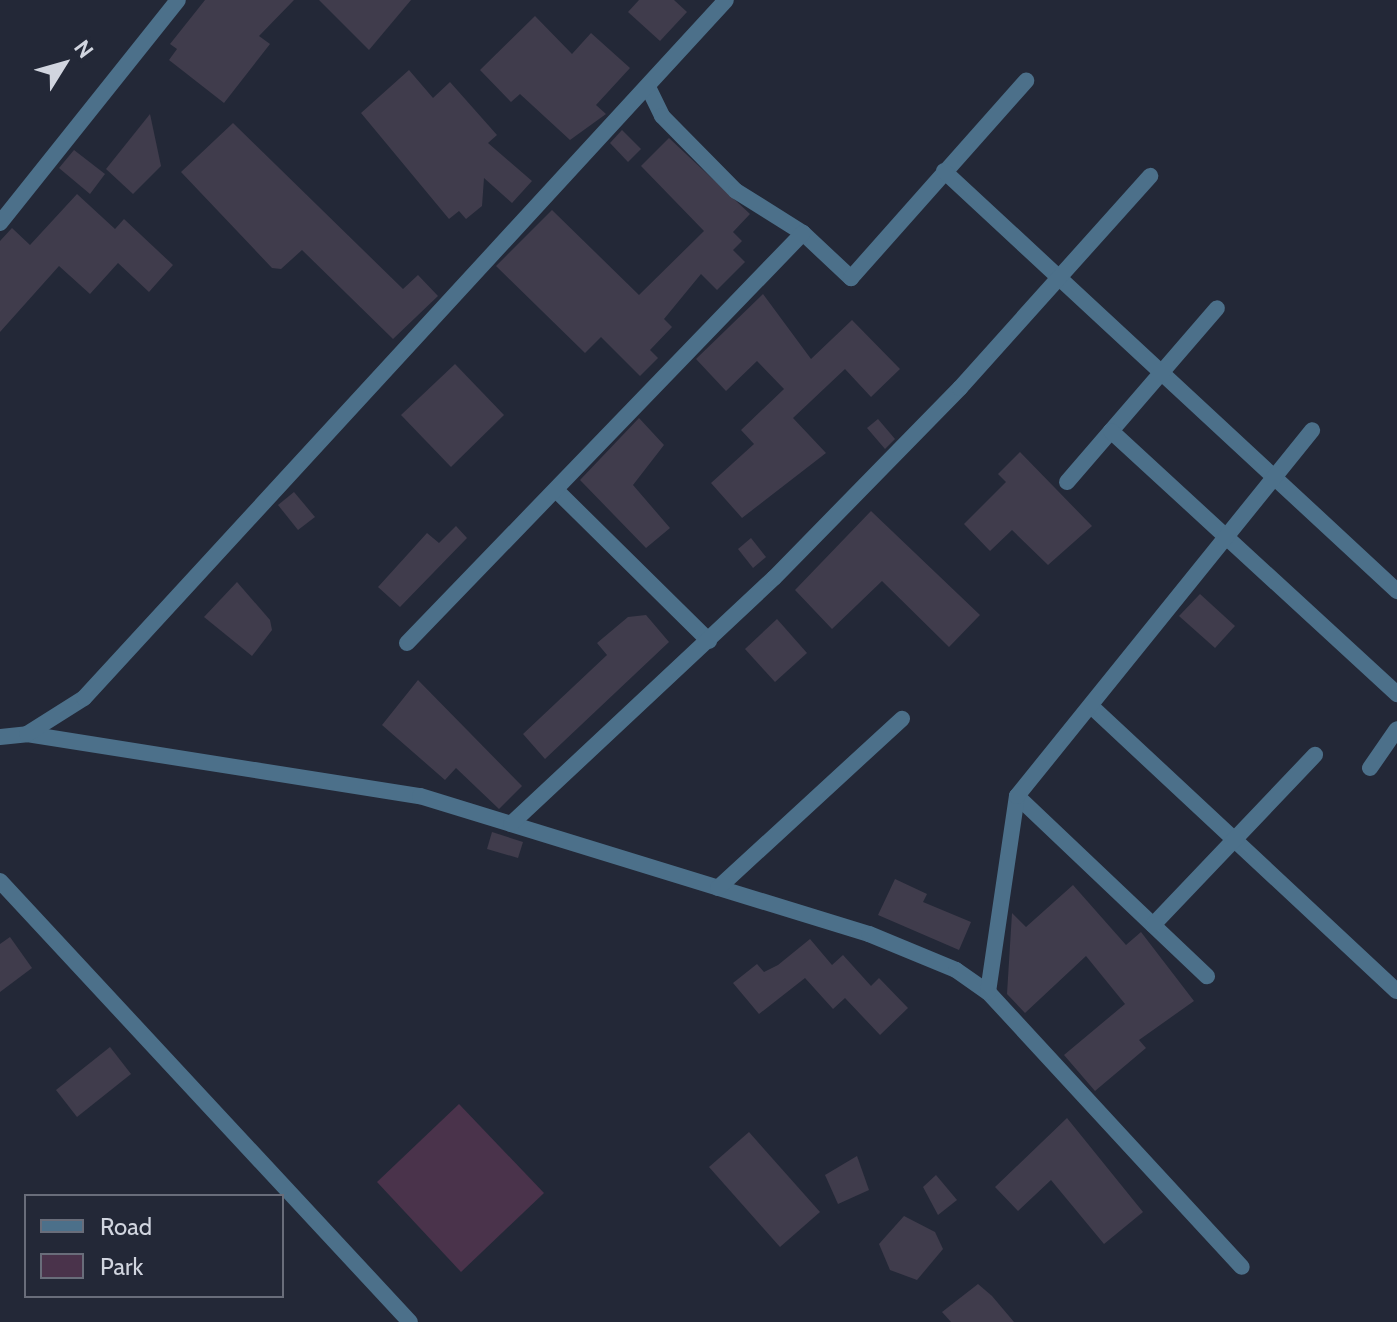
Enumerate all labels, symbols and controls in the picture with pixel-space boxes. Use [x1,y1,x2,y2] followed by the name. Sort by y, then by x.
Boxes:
[24,24,104,104] north arrow
[68,35,99,64] text: N
[24,1194,284,1298] legend
[100,1212,152,1241] text: Road
[100,1252,143,1281] text: Park

